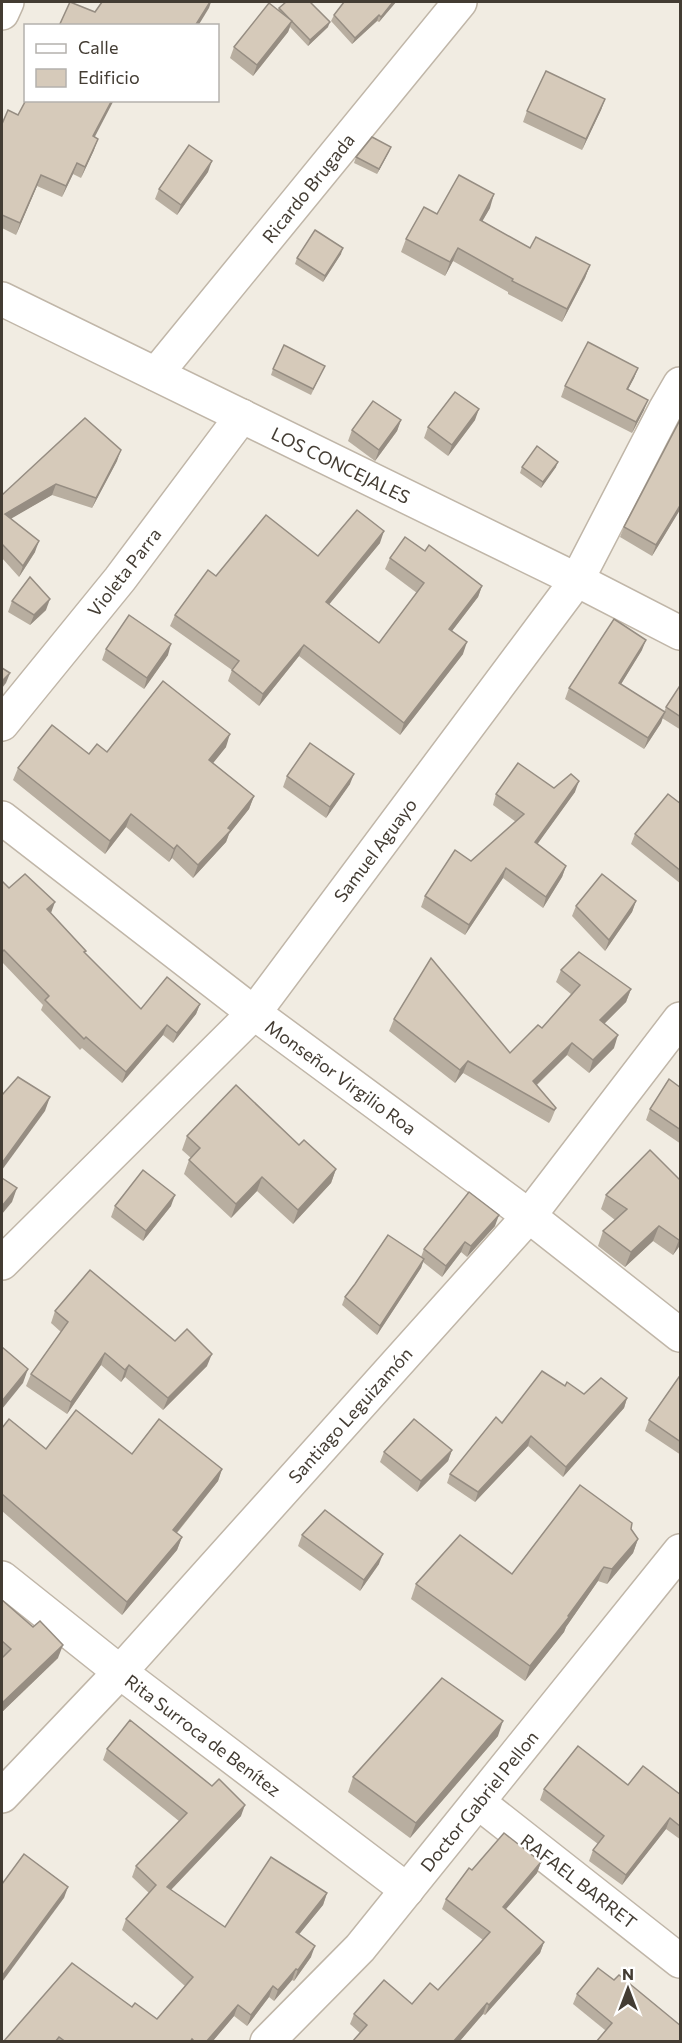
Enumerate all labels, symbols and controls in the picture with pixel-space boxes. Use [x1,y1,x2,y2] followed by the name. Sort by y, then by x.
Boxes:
[24,24,219,102] legend
[78,36,118,58] text: Calle
[78,66,140,88] text: Edificio
[257,129,359,247] street label: Ricardo Brugada
[268,422,414,508] street label: LOS CONCEJALES
[83,523,165,621] street label: Violeta Parra
[329,794,421,906] street label: Samuel Aguayo
[261,1015,421,1139] street label: Monseñor Virgilio Roa
[283,1343,417,1487] street label: Santiago Leguizamón
[121,1669,285,1801] street label: Rita Surroca de Benítez
[415,1726,543,1876] street label: Doctor Gabriel Pellon
[517,1829,641,1933] street label: RAFAEL BARRET
[598,1959,658,2019] north arrow
[622,1964,634,1983] text: N

